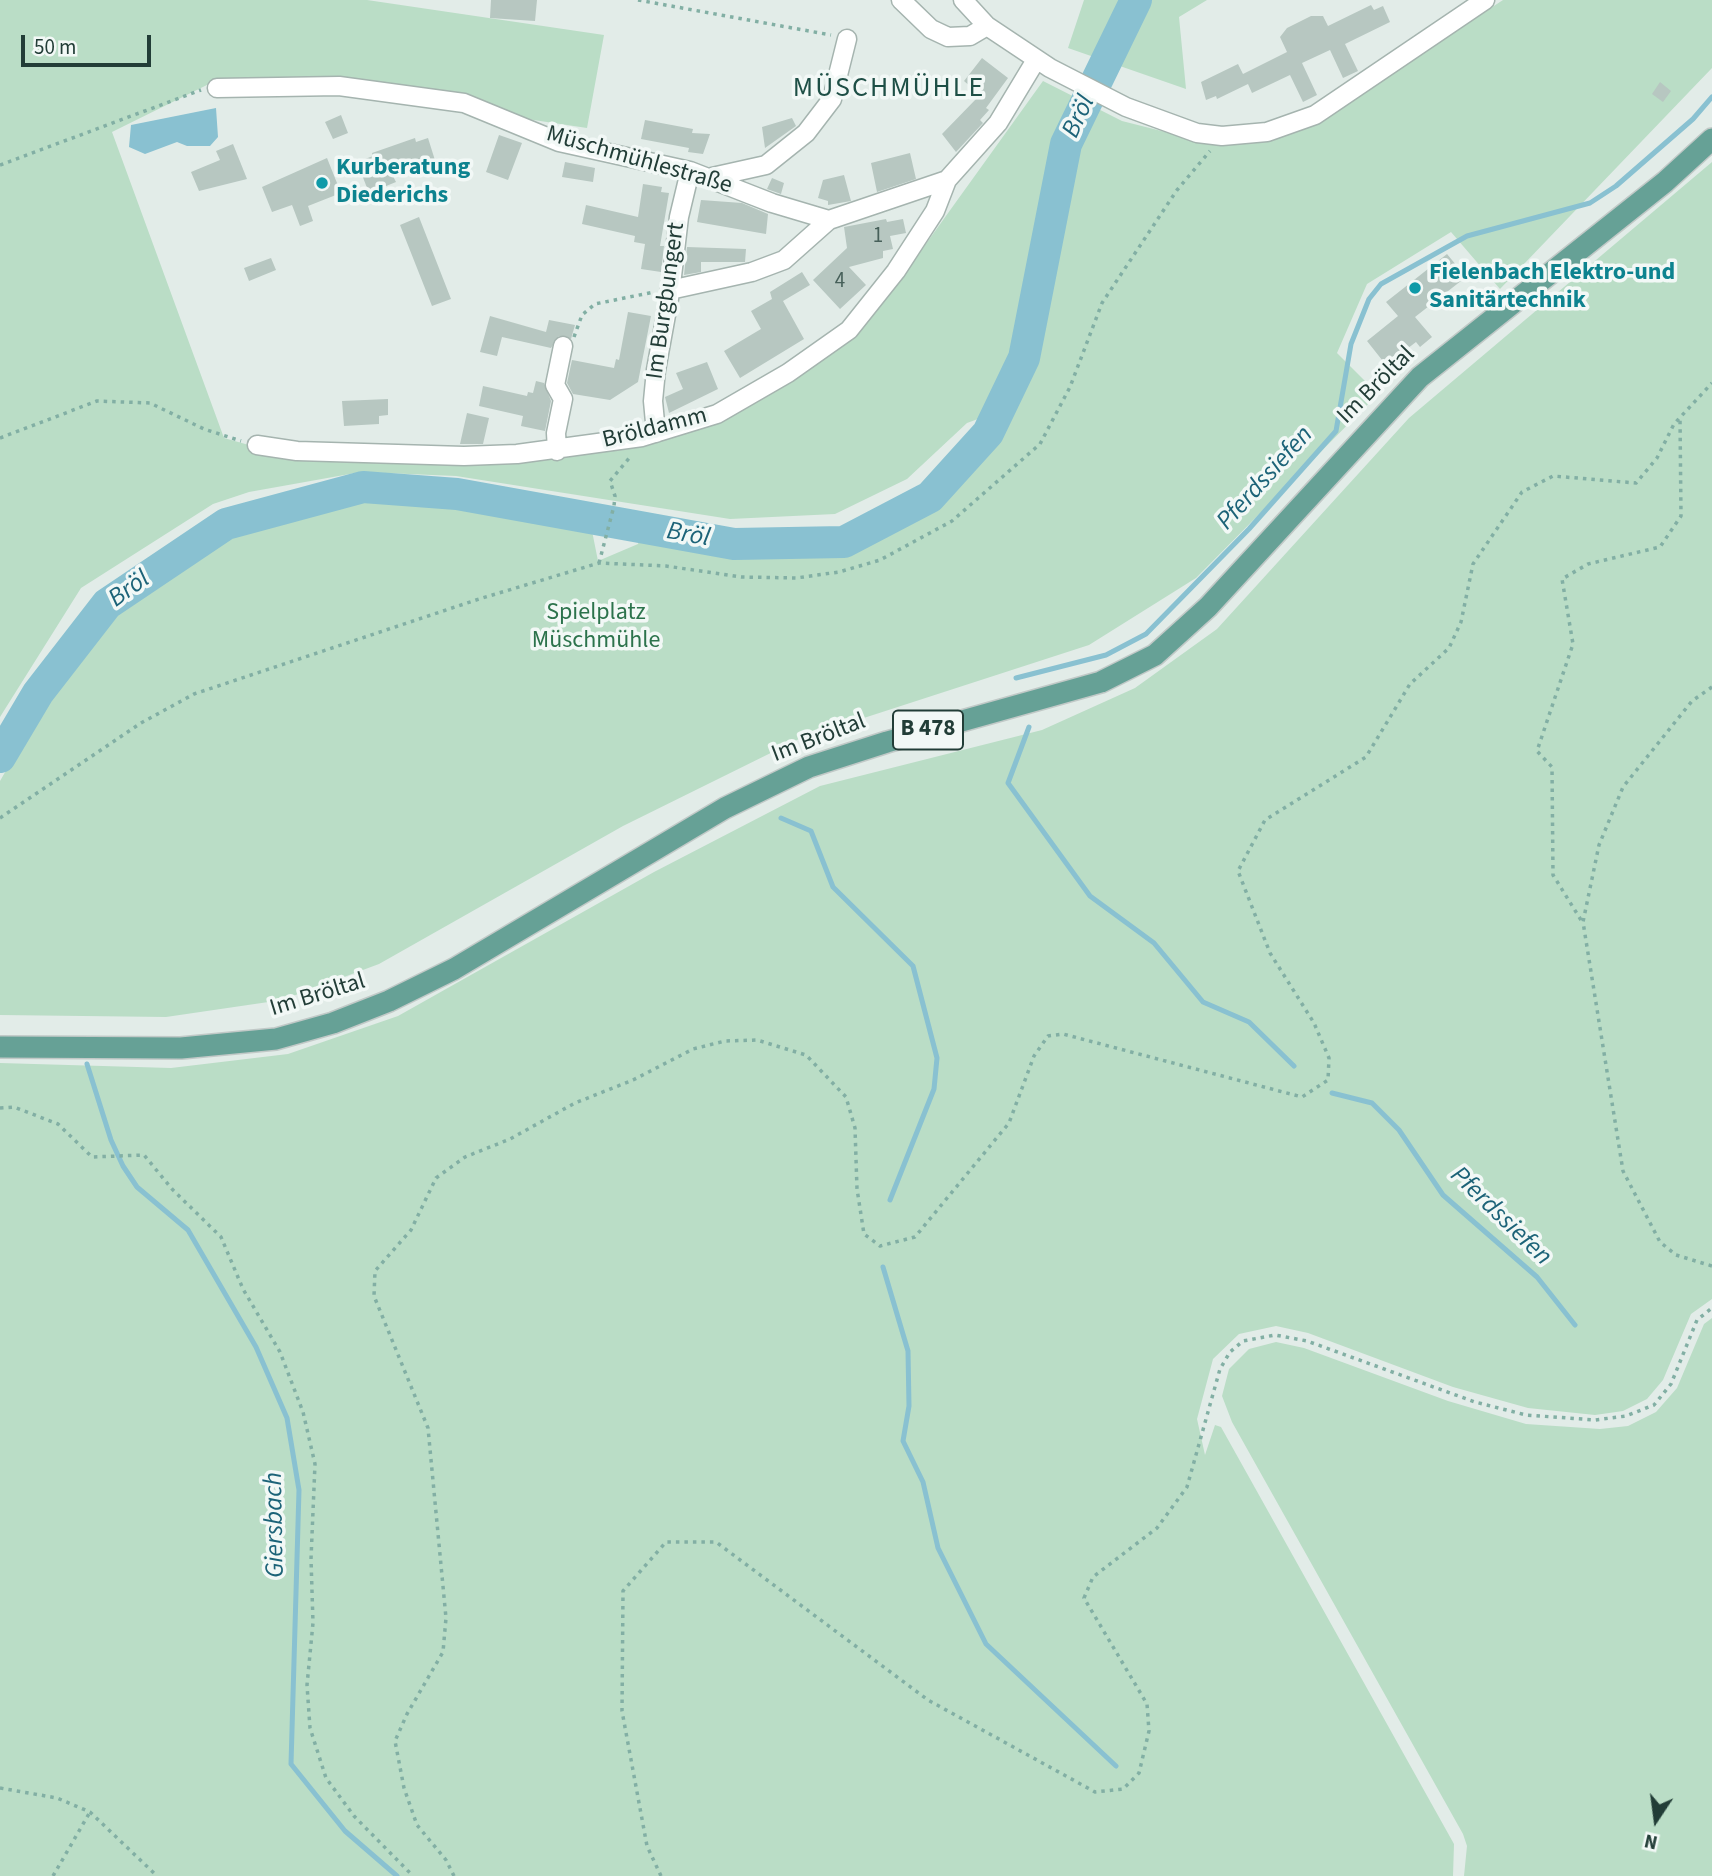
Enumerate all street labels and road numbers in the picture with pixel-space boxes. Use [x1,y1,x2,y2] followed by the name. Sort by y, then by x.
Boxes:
[543,121,735,201] street label: Müschmühlestraße
[642,221,692,381] street label: Im Burgbungert
[1332,341,1422,431] street label: Im Bröltal
[600,402,710,456] street label: Bröldamm
[768,708,870,770] street label: Im Bröltal
[893,710,963,750] road number: B 478
[267,968,369,1024] street label: Im Bröltal

